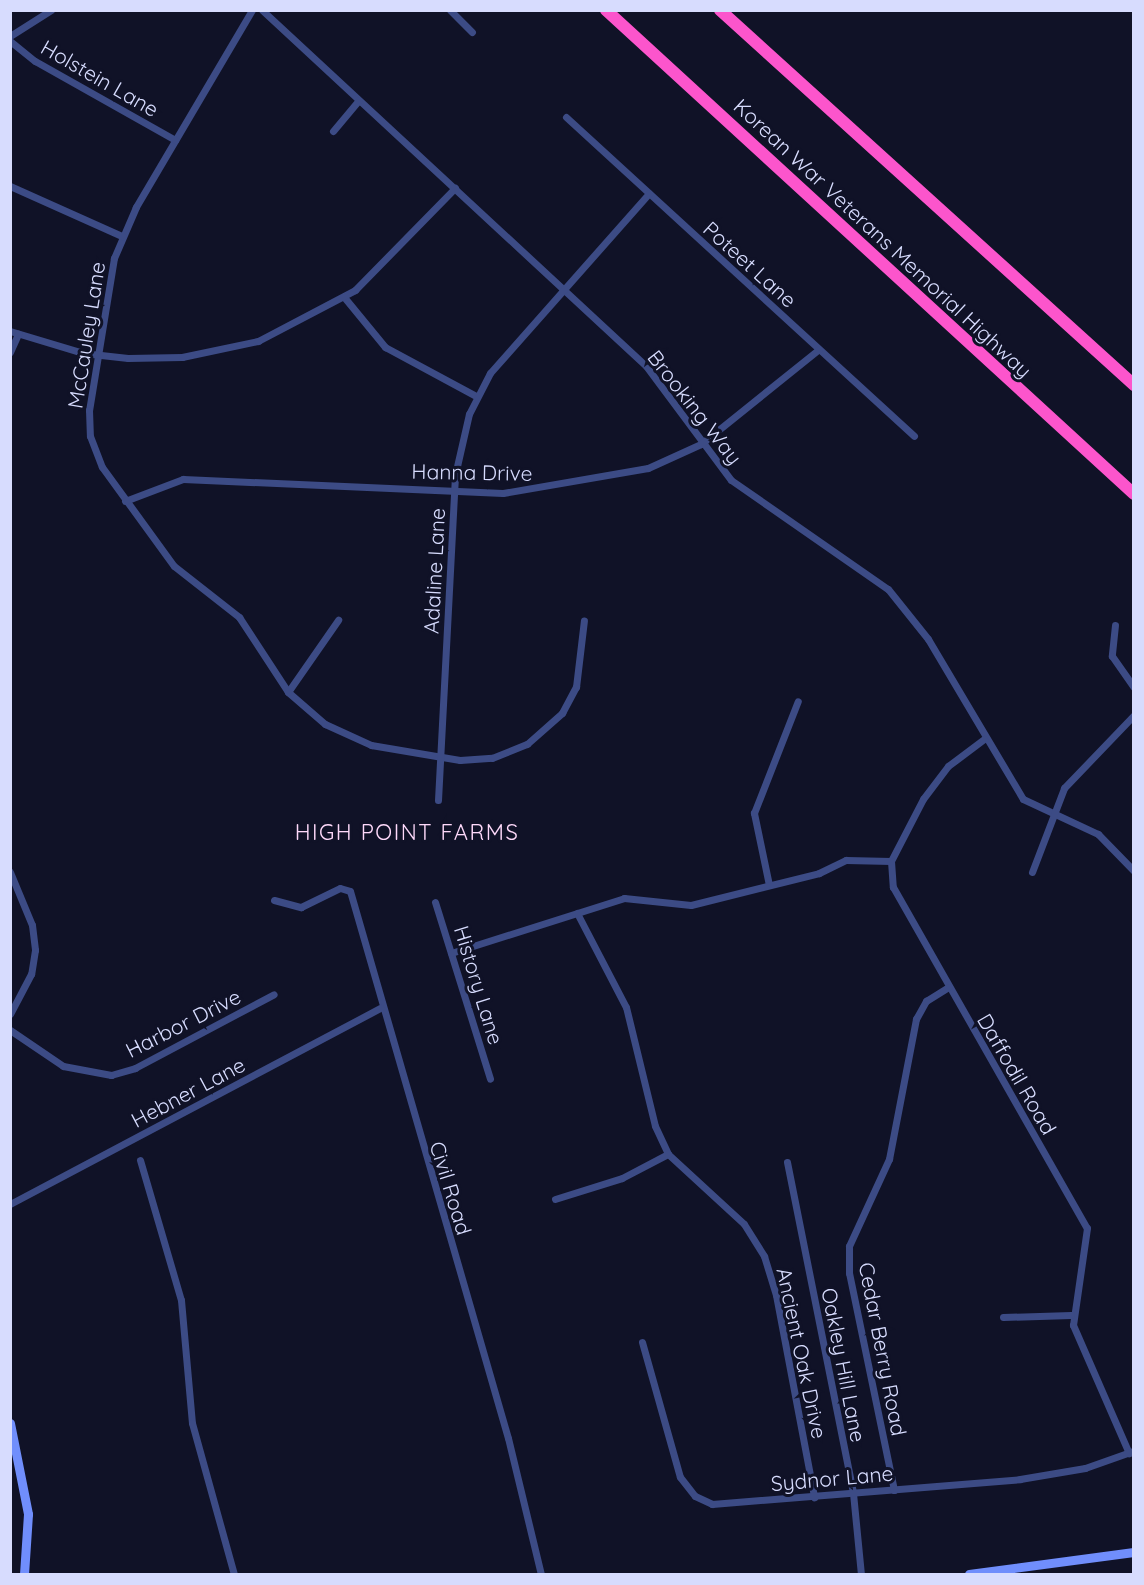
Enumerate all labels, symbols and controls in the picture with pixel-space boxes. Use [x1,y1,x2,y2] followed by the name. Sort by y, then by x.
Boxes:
[37,34,163,122] street label: Holstein Lane
[729,93,1037,383] street label: Korean War Veterans Memorial Highway
[698,216,802,312] street label: Poteet Lane
[62,260,110,410] street label: McCauley Lane
[643,345,747,469] street label: Brooking Way
[411,458,533,486] street label: Hanna Drive
[418,507,450,635] street label: Adaline Lane
[295,820,519,846] district label: HIGH POINT FARMS
[449,923,509,1047] street label: History Lane
[121,983,245,1063] street label: Harbor Drive
[972,1009,1062,1139] street label: Daffodil Road
[127,1051,249,1133] street label: Hebner Lane
[425,1138,477,1238] street label: Civil Road
[854,1260,912,1438] street label: Cedar Berry Road
[772,1265,832,1441] street label: Ancient Oak Drive
[817,1286,871,1444] street label: Oakley Hill Lane
[770,1460,894,1496] street label: Sydnor Lane

